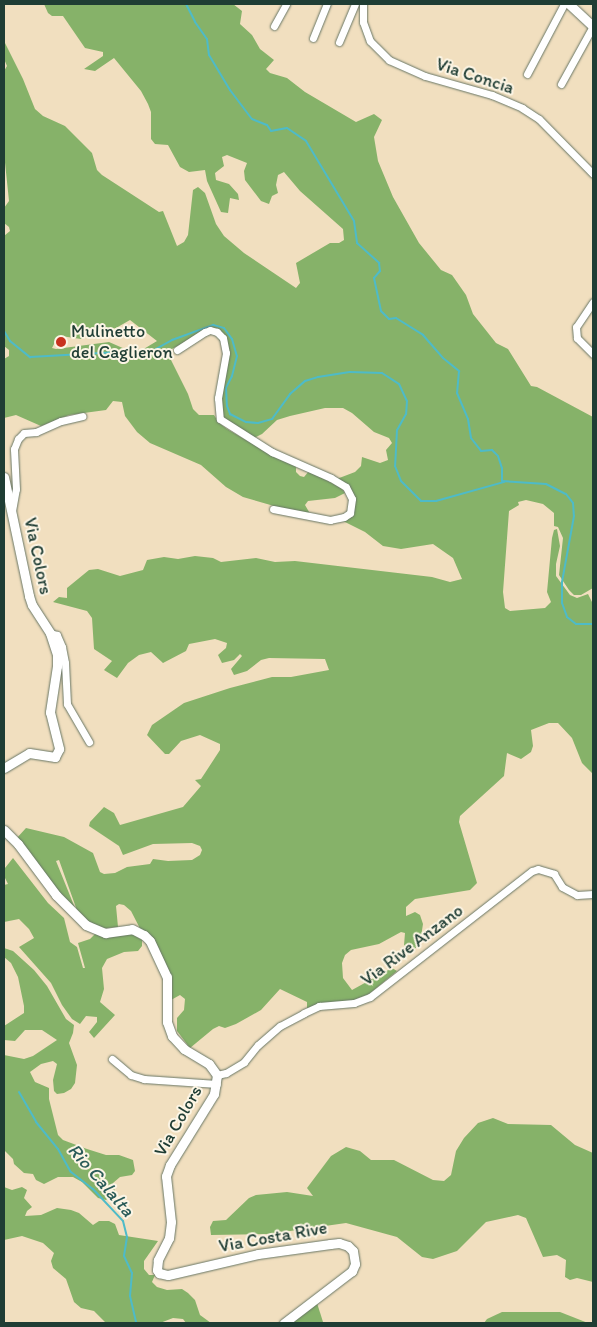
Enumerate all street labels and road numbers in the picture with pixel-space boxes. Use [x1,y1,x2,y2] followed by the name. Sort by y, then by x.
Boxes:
[433,53,517,99] street label: Via Concia
[19,516,57,596] street label: Via Colors
[356,899,468,991] street label: Via Rive Anzano
[149,1082,207,1160] street label: Via Colors
[217,1217,329,1257] street label: Via Costa Rive

